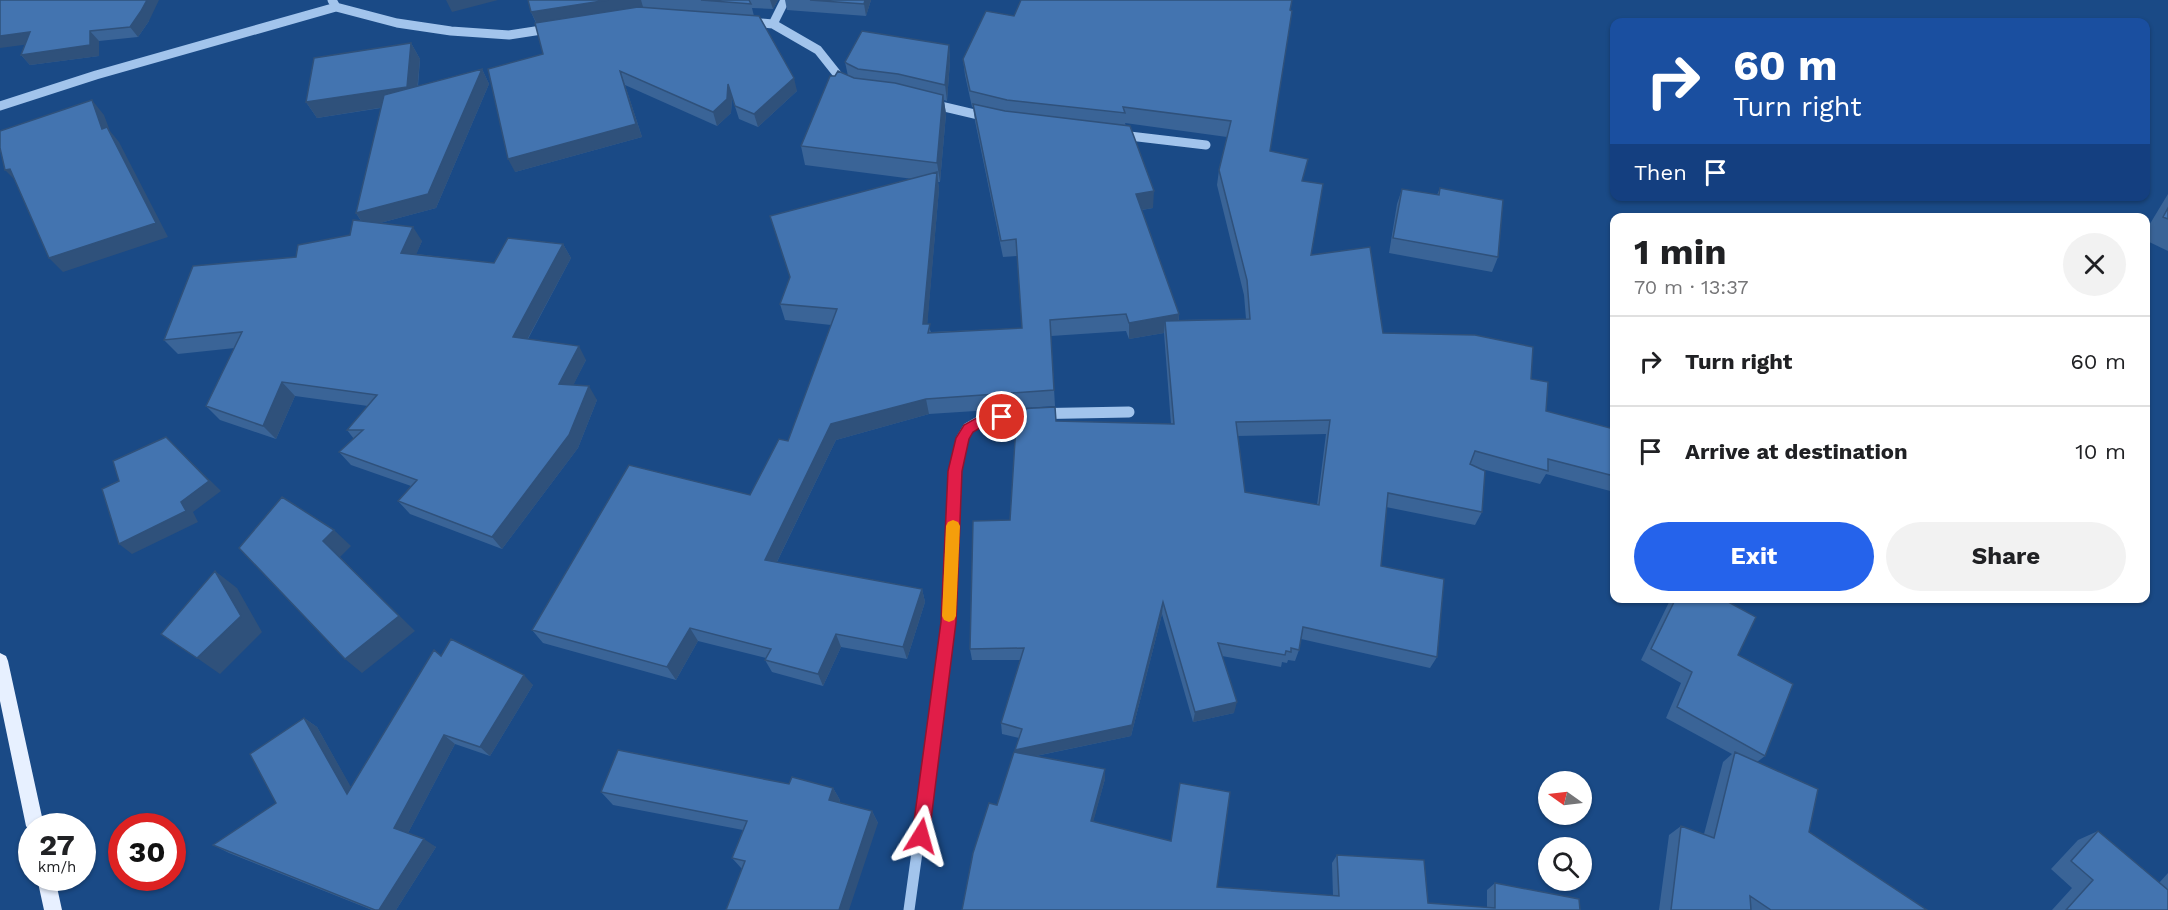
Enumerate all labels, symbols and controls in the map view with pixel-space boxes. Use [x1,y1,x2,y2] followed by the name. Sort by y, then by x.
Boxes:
[1733,41,1837,90] text: 60 m
[1634,42,1712,120] icon: right
[1733,91,1862,123] text: Turn right
[1699,156,1732,189] icon: arrive
[1634,160,1687,185] text: Then
[1634,231,1726,273] text: 1 min
[2063,233,2126,296] button: close
[1634,275,1748,299] text: 70 m · 13:37
[1634,345,1667,378] icon: right
[1685,349,1792,374] text: Turn right
[2070,349,2126,374] text: 60 m
[976,391,1027,442] pin
[985,400,1018,433] icon: arrive
[1634,435,1667,468] icon: arrive
[1685,439,1908,464] text: Arrive at destination
[2075,439,2126,464] text: 10 m
[1634,522,1874,591] button: Exit
[1886,522,2126,591] button: Share
[1538,771,1592,825] north arrow
[1538,771,1592,891] map controls
[889,804,953,868] position arrow
[108,813,186,891] speed limit sign: 30
[39,827,75,862] text: 27
[1538,837,1592,891] button: search
[38,858,76,876] text: km/h

